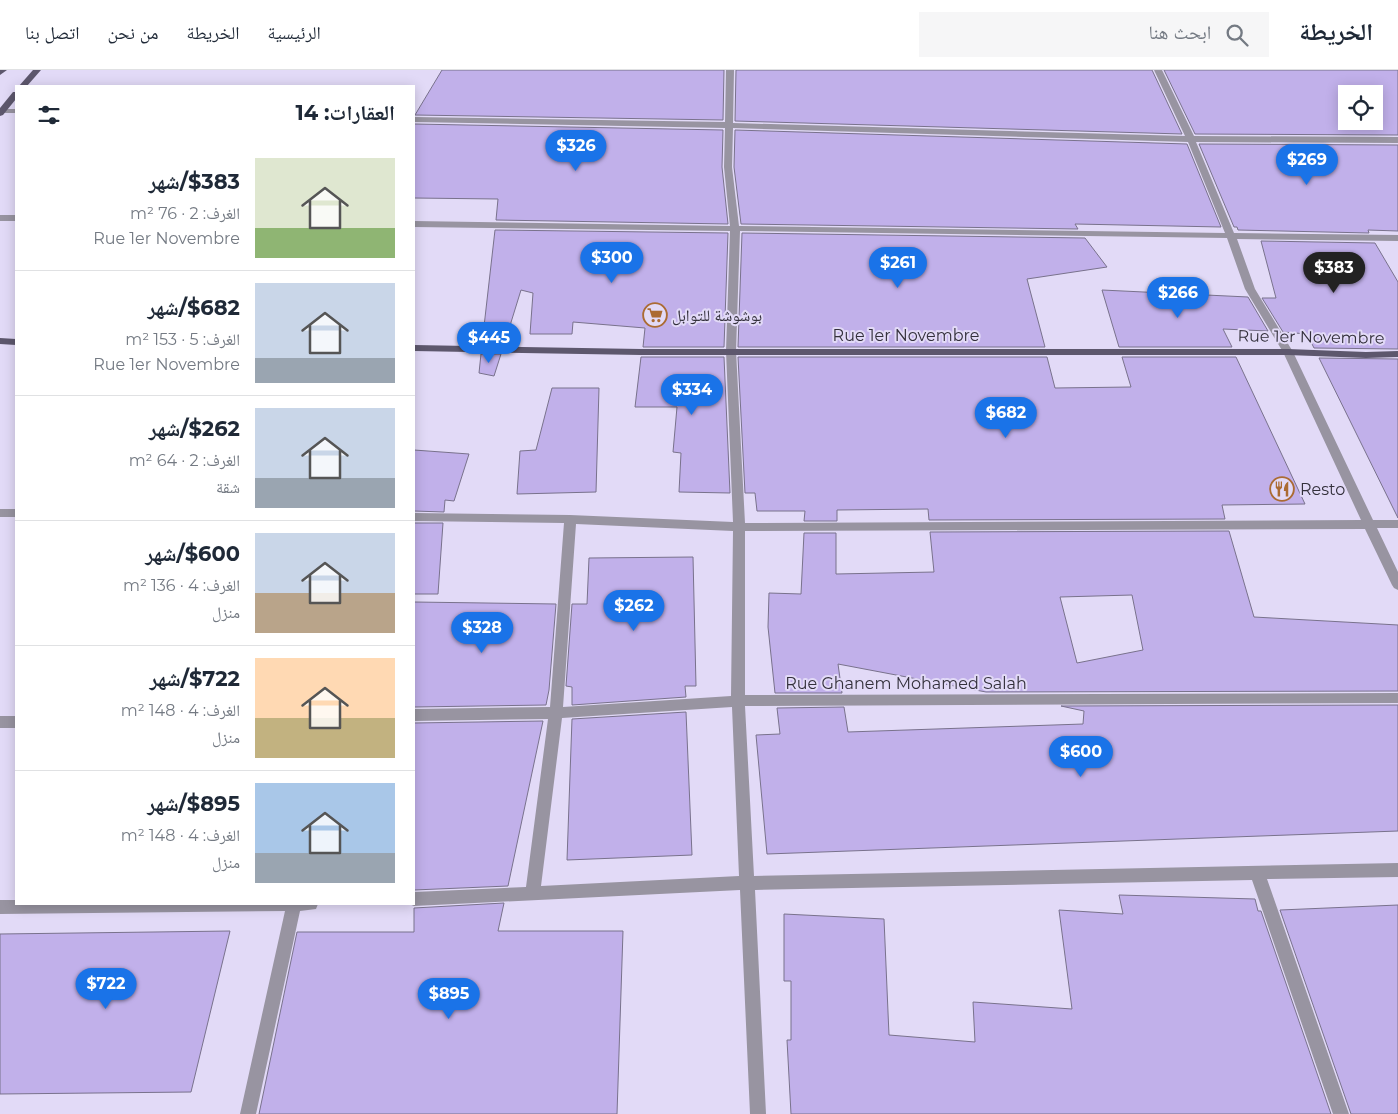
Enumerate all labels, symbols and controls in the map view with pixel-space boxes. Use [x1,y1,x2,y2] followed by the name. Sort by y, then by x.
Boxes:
[919,12,1269,57] search box
[1299,17,1373,46] text: الخريطة
[1148,21,1211,44] text: ابحث هنا
[1223,21,1251,49] icon: search
[25,22,80,44] text: اتصل بنا
[108,22,159,44] text: من نحن
[187,22,240,44] text: الخريطة
[268,22,321,44] text: الرئيسية
[1338,85,1383,130] map controls
[1338,85,1383,130] button: locate
[295,100,395,125] text: العقارات: 14
[35,101,63,129] icon: filters
[546,129,606,172] pin: $326
[556,136,596,155] text: $326
[1277,144,1337,186] pin: $269
[1287,150,1327,169] text: $269
[148,169,240,194] text: $383/شهر
[295,178,355,238] icon: home
[130,204,240,223] text: الغرف: 2 · 76 m²
[93,229,240,248] text: Rue 1er Novembre
[582,242,642,284] pin: $300
[868,246,928,289] pin: $261
[591,248,633,267] text: $300
[1304,252,1364,294] pin: $383
[880,253,916,272] text: $261
[1314,258,1354,277] text: $383
[1148,276,1208,319] pin: $266
[1158,283,1198,302] text: $266
[147,295,240,320] text: $682/شهر
[642,302,668,328] supermarket icon: بوشوشة للتوابل
[295,303,355,363] icon: home
[672,306,762,326] place label: بوشوشة للتوابل
[459,322,519,364] pin: $445
[833,326,979,345] street label: Rue 1er Novembre
[1237,326,1385,348] street label: Rue 1er Novembre
[468,328,510,347] text: $445
[125,330,240,349] text: الغرف: 5 · 153 m²
[93,355,240,374] text: Rue 1er Novembre
[662,374,722,416] pin: $334
[672,380,712,399] text: $334
[976,396,1036,439] pin: $682
[986,403,1026,422] text: $682
[149,416,240,441] text: $262/شهر
[295,428,355,488] icon: home
[129,451,240,470] text: الغرف: 2 · 64 m²
[1269,476,1295,502] restaurant icon: Resto
[216,478,240,497] text: شقة
[1300,480,1345,499] place label: Resto
[145,541,240,566] text: $600/شهر
[295,553,355,613] icon: home
[123,576,240,595] text: الغرف: 4 · 136 m²
[604,590,664,632] pin: $262
[614,596,654,615] text: $262
[212,603,240,622] text: منزل
[452,612,512,654] pin: $328
[462,618,502,637] text: $328
[149,666,240,691] text: $722/شهر
[785,674,1027,693] street label: Rue Ghanem Mohamed Salah
[295,678,355,738] icon: home
[121,701,240,720] text: الغرف: 4 · 148 m²
[212,728,240,747] text: منزل
[1051,736,1111,778] pin: $600
[1060,742,1102,761] text: $600
[147,791,240,816] text: $895/شهر
[295,803,355,863] icon: home
[121,826,240,845] text: الغرف: 4 · 148 m²
[212,853,240,872] text: منزل
[76,968,136,1010] pin: $722
[87,974,125,993] text: $722
[419,978,479,1020] pin: $895
[429,984,469,1003] text: $895

